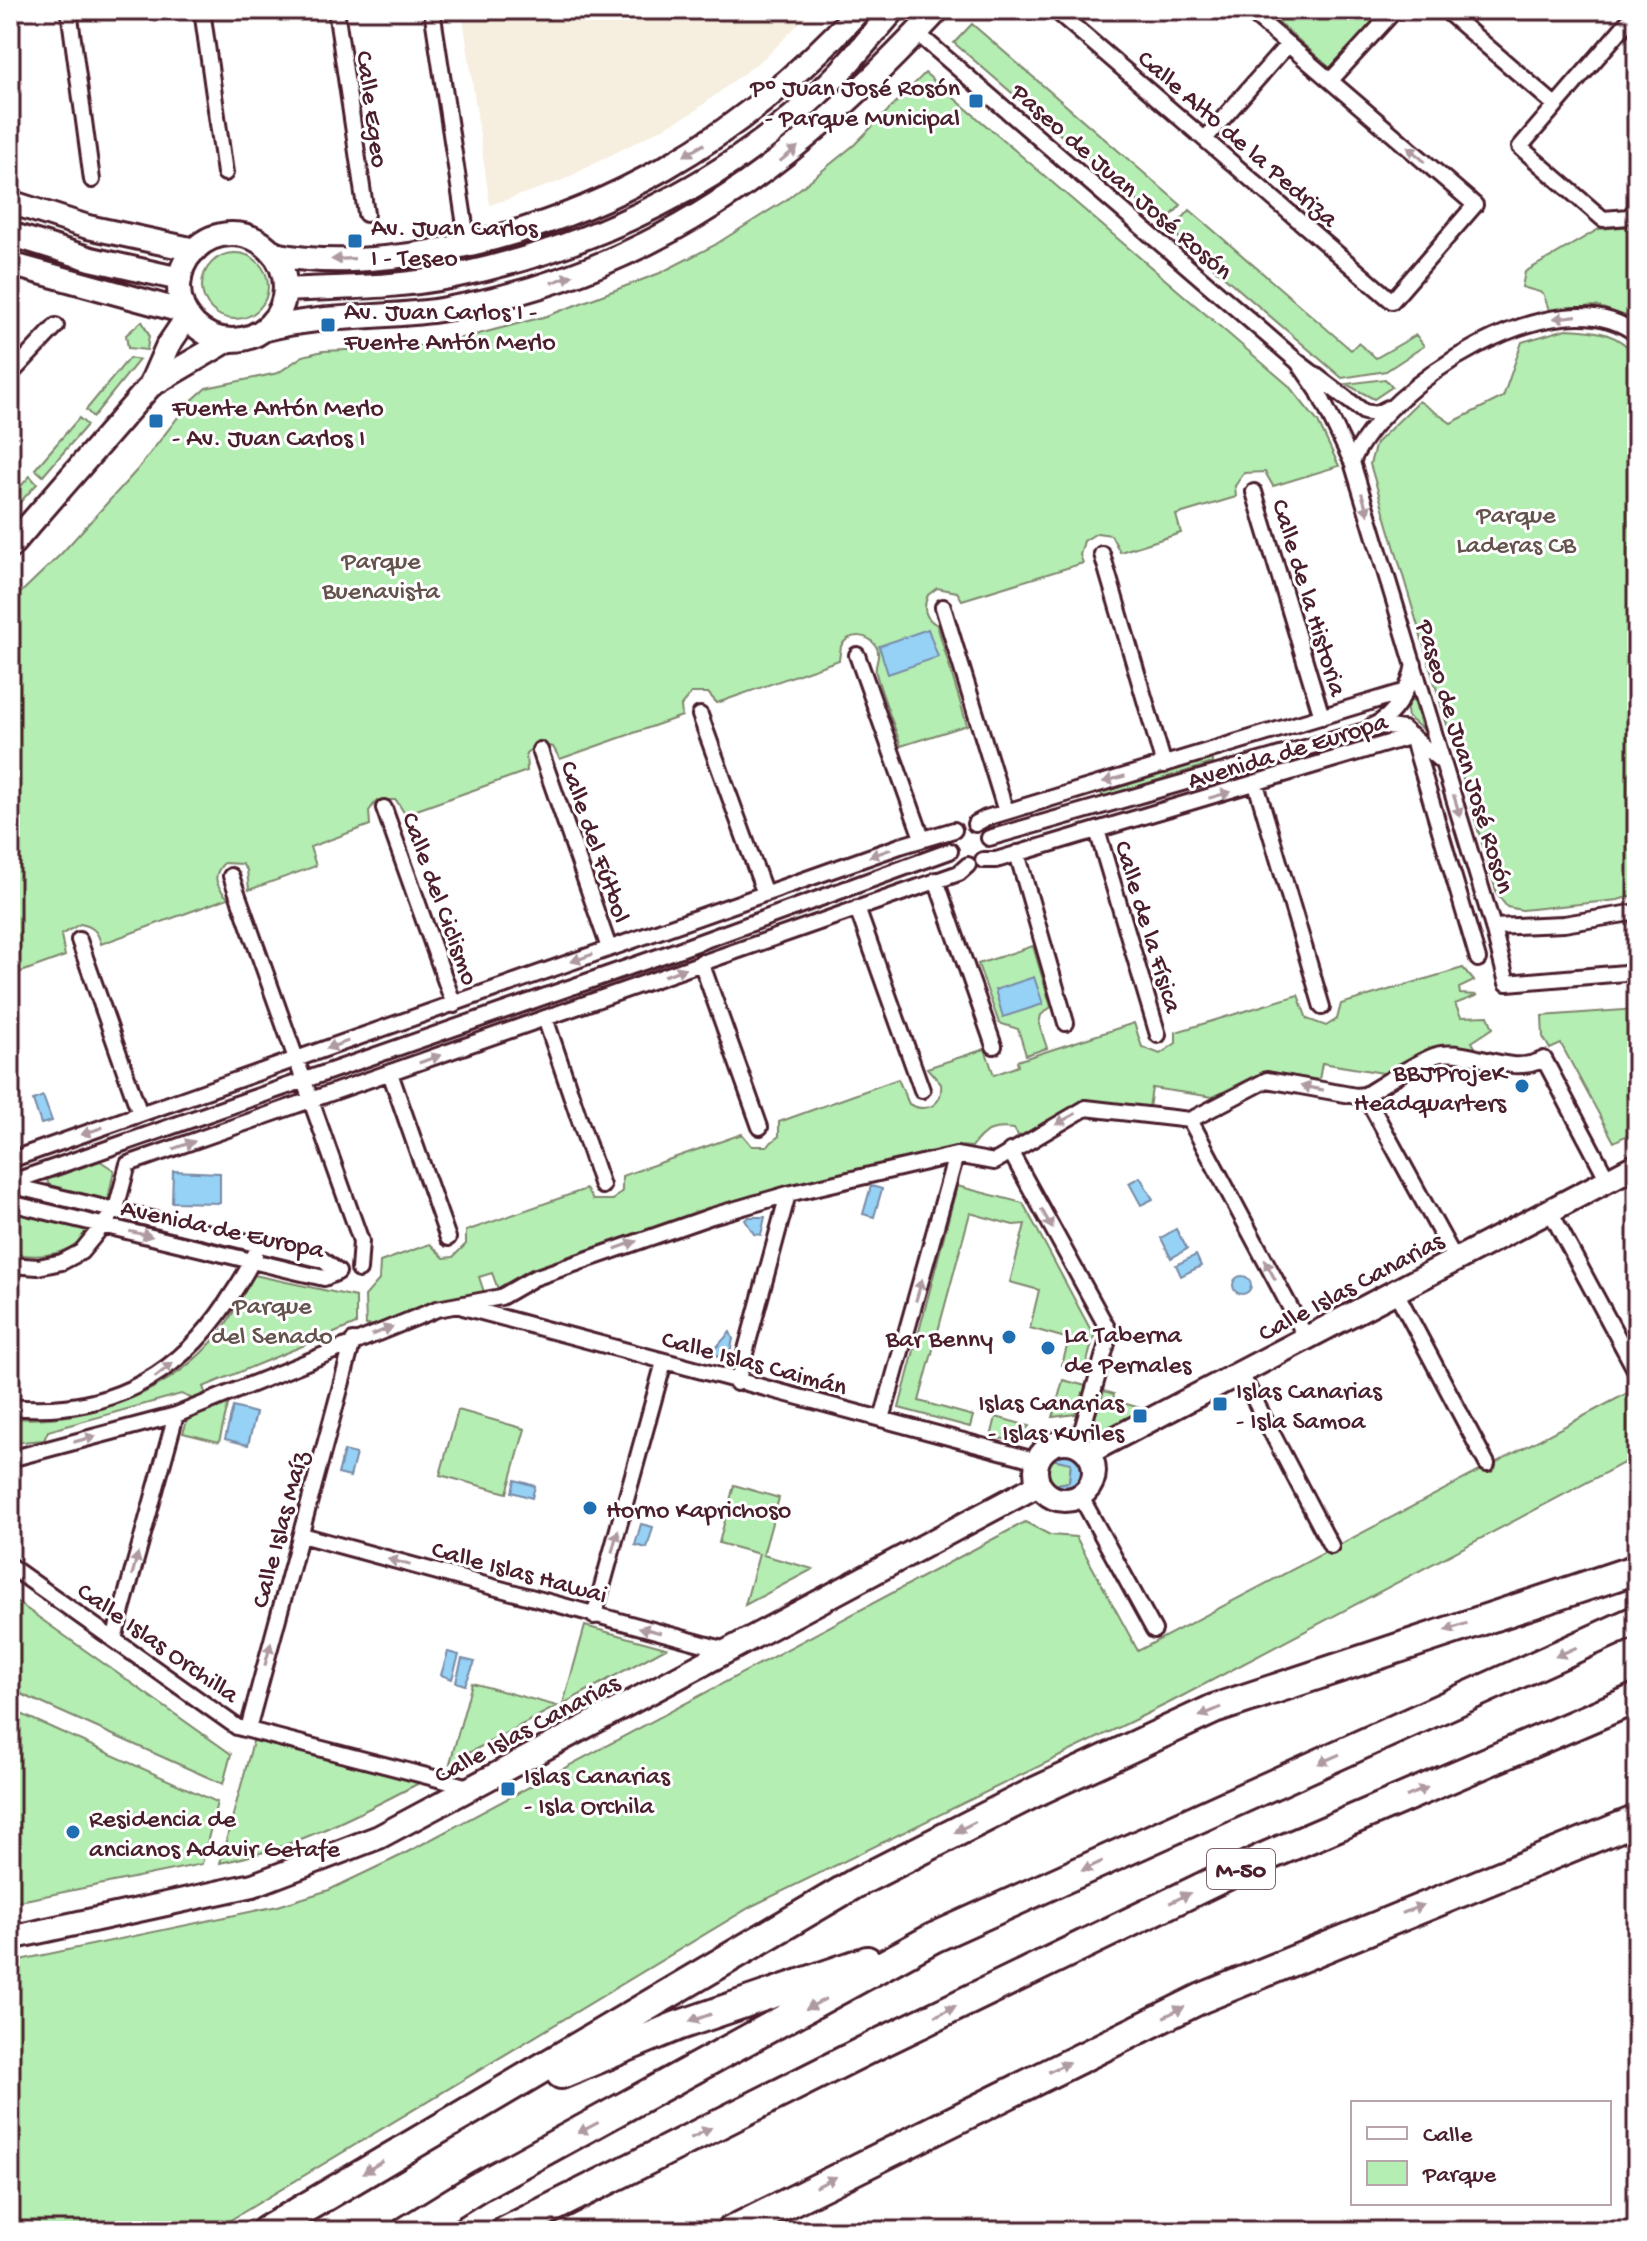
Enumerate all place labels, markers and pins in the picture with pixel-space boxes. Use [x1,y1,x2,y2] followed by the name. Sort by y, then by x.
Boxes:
[749,75,961,136] place label: Pº Juan José Rosón - Parque Municipal
[967,92,985,110] marker: Pº Juan José Rosón - Parque Municipal
[371,215,539,276] place label: Av. Juan Carlos I - Teseo
[346,232,364,250] marker: Av. Juan Carlos I - Teseo
[343,299,556,360] place label: Av. Juan Carlos I - Fuente Antón Merlo
[319,316,337,334] marker: Av. Juan Carlos I - Fuente Antón Merlo
[171,395,384,456] place label: Fuente Antón Merlo - Av. Juan Carlos I
[147,412,165,430] marker: Fuente Antón Merlo - Av. Juan Carlos I
[1354,1060,1509,1121] place label: BBJProjeK Headquarters
[1513,1077,1531,1095] marker: BBJProjeK Headquarters
[1064,1322,1193,1383] place label: La Taberna de Pernales
[885,1326,993,1357] place label: Bar Benny
[1000,1328,1018,1346] marker: Bar Benny
[1039,1339,1057,1357] marker: La Taberna de Pernales
[1236,1378,1383,1439] place label: Islas Canarias - Isla Samoa
[978,1390,1125,1451] place label: Islas Canarias - Islas Kuriles
[1211,1395,1229,1413] marker: Islas Canarias - Isla Samoa
[1131,1407,1149,1425] marker: Islas Canarias - Islas Kuriles
[606,1497,791,1528] place label: Horno Kaprichoso
[581,1499,599,1517] marker: Horno Kaprichoso
[524,1763,671,1824] place label: Islas Canarias - Isla Orchila
[499,1780,517,1798] marker: Islas Canarias - Isla Orchila
[89,1806,341,1867] place label: Residencia de ancianos Adavir Getafe
[64,1823,82,1841] marker: Residencia de ancianos Adavir Getafe

